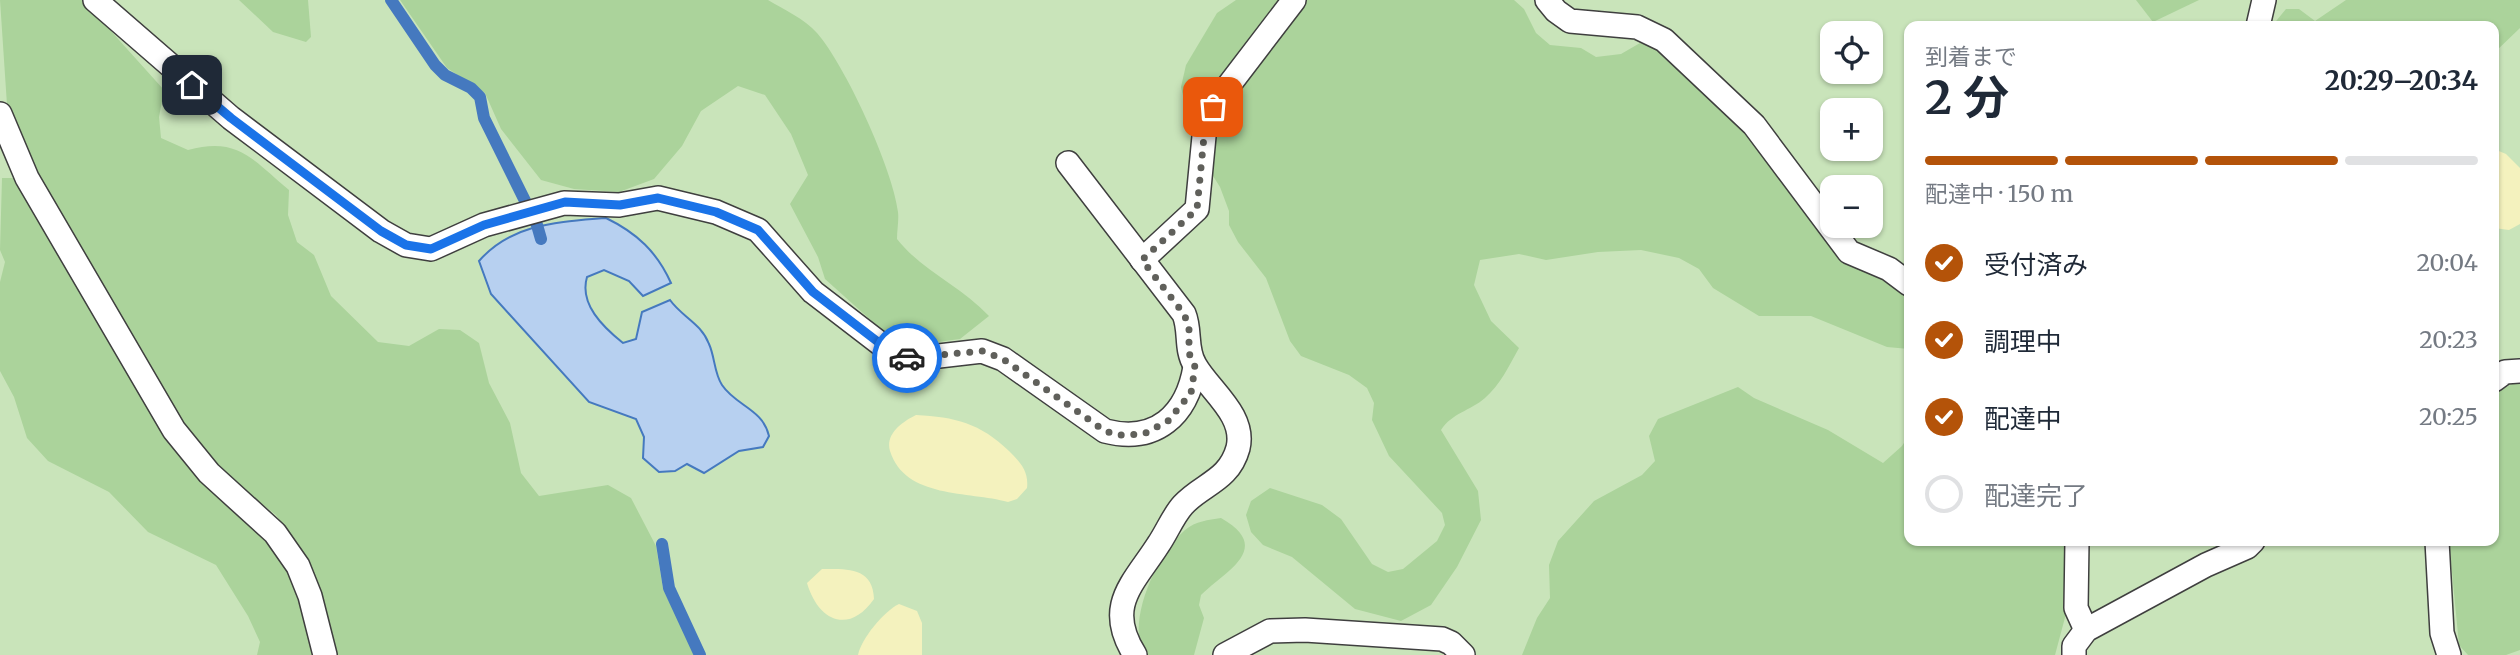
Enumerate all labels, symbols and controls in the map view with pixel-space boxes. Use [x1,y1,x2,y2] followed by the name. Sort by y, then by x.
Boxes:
[1820,21,1883,238] map controls
[1820,21,1883,84] button: locate
[1925,42,2017,71] text: 到着まで
[162,55,222,115] pin
[2325,64,2478,97] text: 20:29–20:34
[173,66,211,104] icon: home
[1925,69,2009,127] text: 2 分
[1183,77,1243,137] pin
[1194,88,1232,126] icon: bag
[1820,98,1883,161] button: +
[1820,175,1883,238] button: −
[1925,179,2073,208] text: 配達中 · 150 m
[1925,244,1963,282] icon: check
[1984,248,2088,281] text: 受付済み
[2416,248,2478,277] text: 20:04
[1925,321,1963,359] icon: check
[872,323,942,393] courier
[1984,325,2062,358] text: 調理中
[2419,325,2478,354] text: 20:23
[888,339,926,377] icon: car
[1925,398,1963,436] icon: check
[1984,402,2062,435] text: 配達中
[2419,402,2478,431] text: 20:25
[1984,479,2088,512] text: 配達完了

